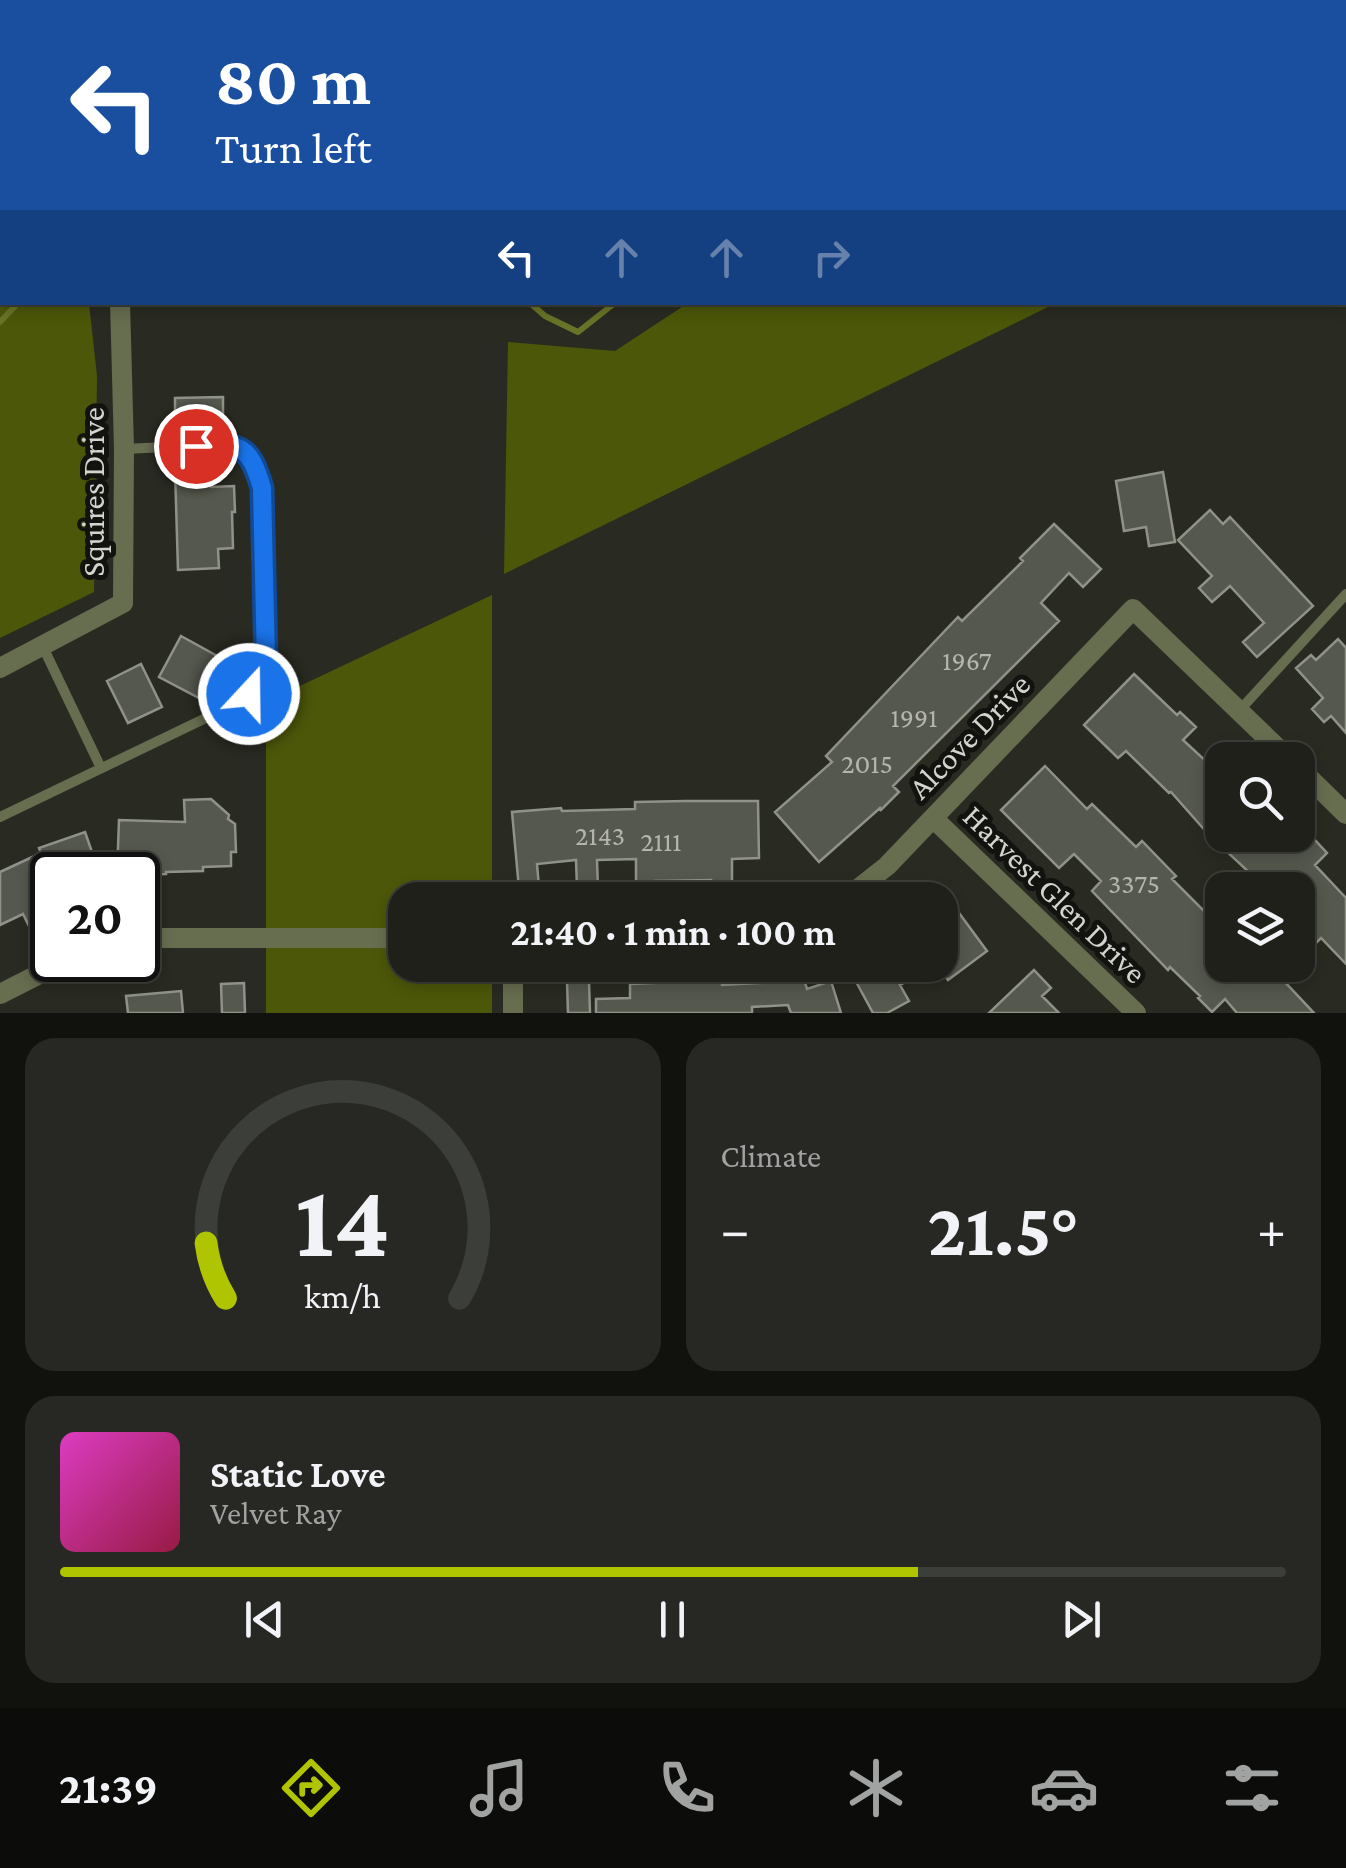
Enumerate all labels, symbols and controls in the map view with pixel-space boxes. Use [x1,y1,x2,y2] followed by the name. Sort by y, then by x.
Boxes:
[50,40,180,170] icon: left
[215,41,371,119] text: 80 m
[215,123,372,173] text: Turn left
[489,230,544,285] icon: left
[594,230,649,285] icon: ahead
[699,230,754,285] icon: ahead
[804,230,859,285] icon: right
[154,404,239,489] pin
[75,407,111,577] street label: Squires Drive
[169,419,224,474] icon: arrive
[197,642,301,746] position arrow
[942,645,992,676] house number: 1967
[901,666,1037,806] street label: Alcove Drive
[890,702,938,733] house number: 1991
[1205,742,1315,982] map controls
[1205,742,1315,852] button: search
[841,748,893,779] house number: 2015
[956,798,1154,990] street label: Harvest Glen Drive
[575,820,625,851] house number: 2143
[640,826,682,857] house number: 2111
[30,852,160,982] speed limit sign: 20
[1108,868,1160,899] house number: 3375
[1205,872,1315,982] button: layers
[510,911,836,953] text: 21:40 · 1 min · 100 m
[721,1138,821,1174] text: Climate
[295,1163,390,1278] text: 14
[928,1188,1079,1271] text: 21.5°
[721,1199,750,1260] text: −
[1257,1199,1286,1260] text: +
[304,1276,381,1316] text: km/h
[210,1453,386,1495] text: Static Love
[210,1495,341,1531] text: Velvet Ray
[237,1592,292,1647] icon: previous
[645,1592,700,1647] icon: pause
[1054,1592,1109,1647] icon: next
[276,1753,346,1823] icon: directions
[464,1753,534,1823] icon: music
[652,1753,722,1823] icon: phone
[841,1753,911,1823] icon: climate
[1029,1753,1099,1823] icon: car
[1217,1753,1287,1823] icon: filters
[59,1763,158,1813] text: 21:39

